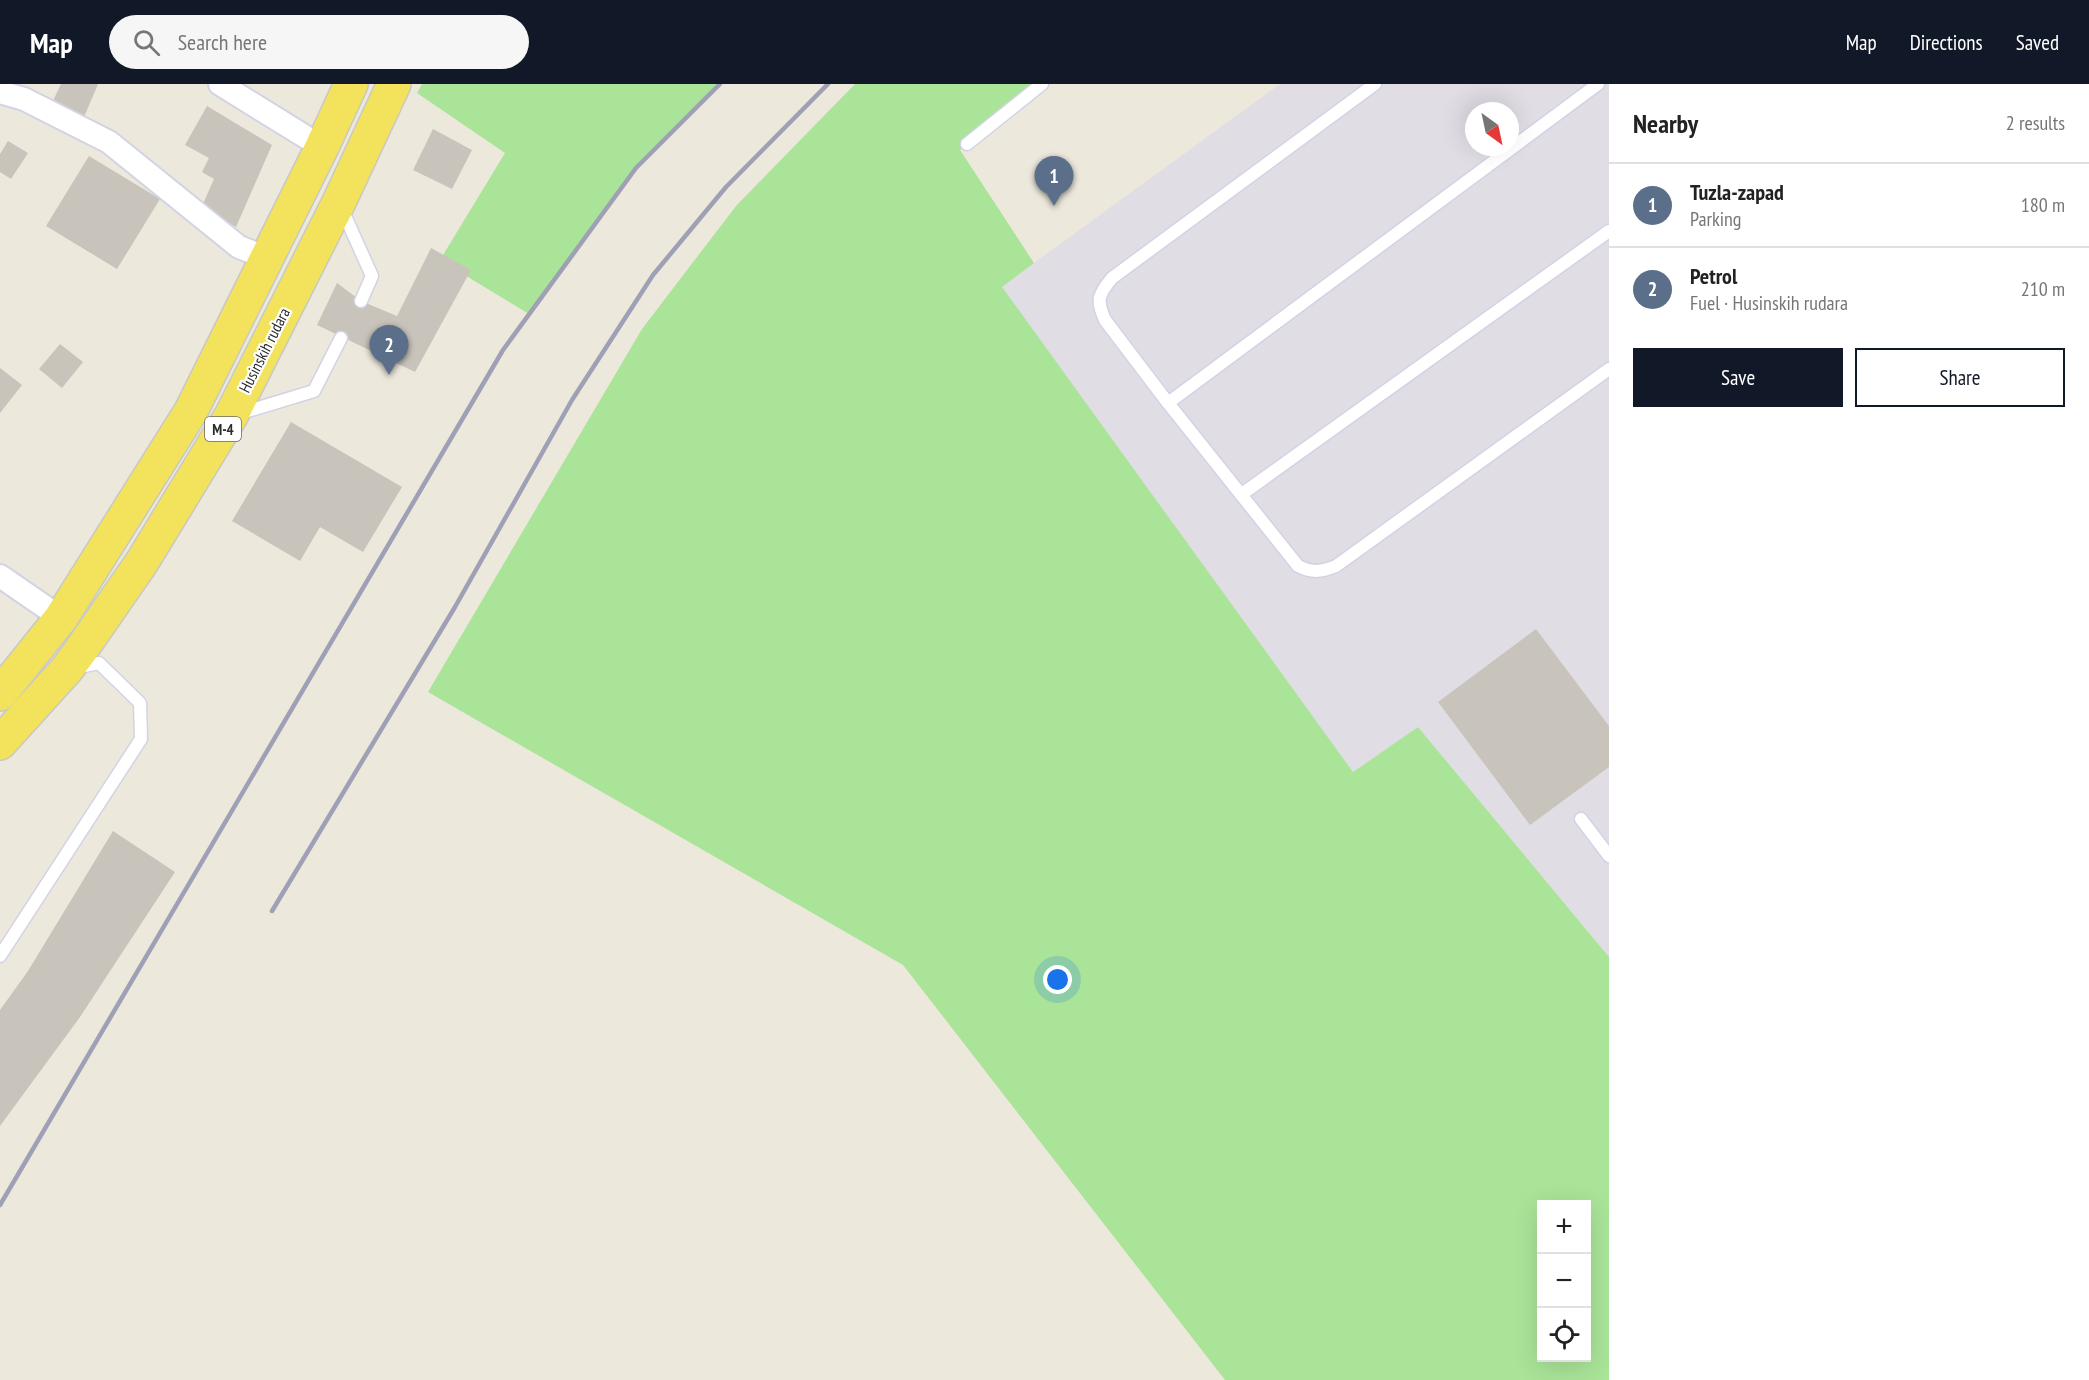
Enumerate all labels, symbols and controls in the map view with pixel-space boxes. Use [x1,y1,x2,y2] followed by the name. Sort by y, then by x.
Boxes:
[109,15,529,69] search box
[30,24,73,61] text: Map
[130,26,163,59] icon: search
[178,28,267,56] text: Search here
[1846,29,1877,56] text: Map
[1910,29,1983,56] text: Directions
[2016,29,2059,56] text: Saved
[1465,102,1519,156] north arrow
[1633,107,1698,140] text: Nearby
[2006,110,2065,136] text: 2 results
[1034,156,1074,206] pin: 1
[1690,178,1784,206] text: Tuzla-zapad
[1648,192,1657,218] text: 1
[2021,192,2065,218] text: 180 m
[1690,206,1741,232] text: Parking
[1690,262,1737,290] text: Petrol
[1648,276,1657,302] text: 2
[2021,276,2065,302] text: 210 m
[1690,290,1848,316] text: Fuel · Husinskih rudara
[234,304,294,396] street label: Husinskih rudara
[370,326,408,375] pin: 2
[1633,348,1843,407] button: Save
[1855,348,2065,407] button: Share
[205,417,241,441] road number: M-4
[1043,965,1072,994] your location
[1537,1200,1591,1362] map controls
[1537,1200,1591,1254] button: +
[1537,1254,1591,1308] button: −
[1537,1308,1591,1362] button: locate

